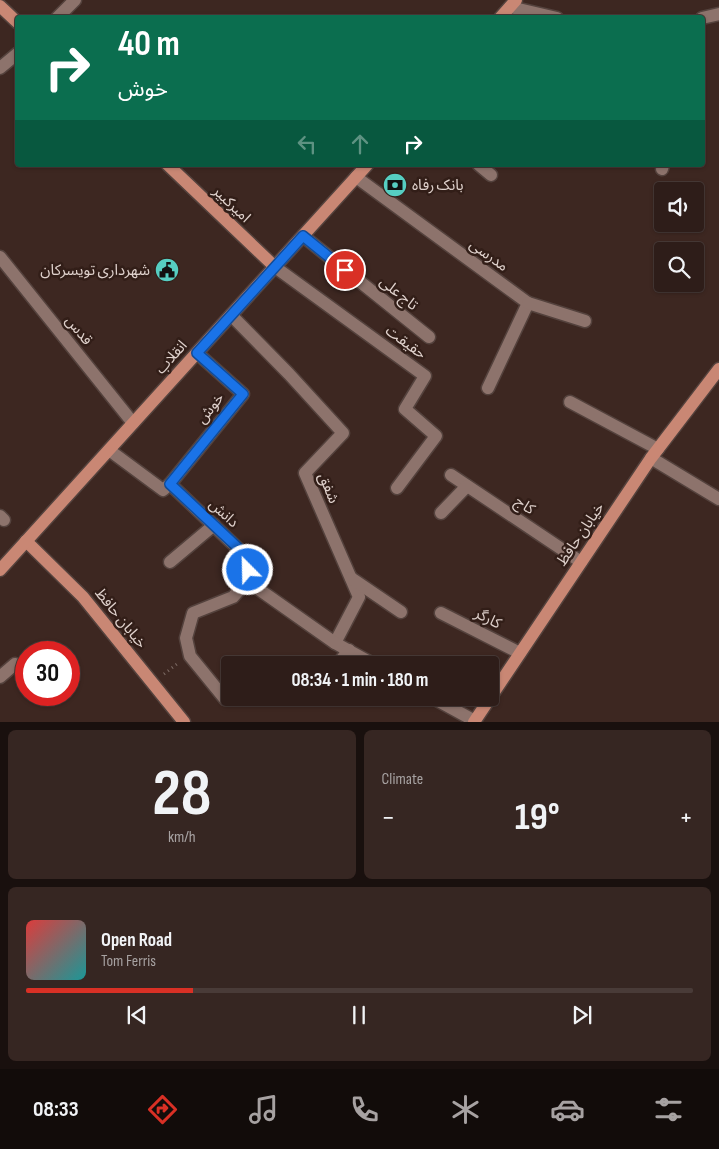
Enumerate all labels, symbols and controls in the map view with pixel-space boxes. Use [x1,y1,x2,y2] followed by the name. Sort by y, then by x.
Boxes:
[118,23,180,66] text: 40 m
[35,35,100,100] icon: right
[118,76,168,103] text: خوش
[293,130,321,158] icon: left
[346,130,374,158] icon: ahead
[399,130,427,158] icon: right
[382,172,408,198] bank icon: بانک رفاه
[412,176,464,195] place label: بانک رفاه
[208,181,255,227] street label: امیرکبیر
[654,182,704,292] map controls
[654,182,704,232] button: sound
[465,235,512,276] street label: مدرسی
[654,242,704,292] button: search
[324,249,366,291] pin
[331,256,359,284] icon: arrive
[154,257,180,283] public building icon: شهرداری تویسرکان
[40,261,150,280] place label: شهرداری تویسرکان
[374,272,422,316] street label: تاج علی
[61,312,97,349] street label: قدس
[382,321,430,364] street label: حقیقت
[151,337,191,378] street label: انقلاب
[192,389,229,428] street label: خوش
[314,470,343,506] street label: شفق
[510,492,539,521] street label: کاج
[205,495,242,532] street label: دانش
[552,499,609,570] street label: خیابان حافظ
[221,543,273,595] position arrow
[90,584,151,652] street label: خیابان حافظ
[470,603,505,634] street label: کارگر
[15,641,80,706] speed limit sign: 30
[292,669,428,692] text: 08:34 · 1 min · 180 m
[152,756,211,834] text: 28
[382,770,423,789] text: Climate
[515,795,560,840] text: 19°
[382,801,395,834] text: −
[679,801,693,834] text: +
[168,828,196,847] text: km/h
[101,929,172,952] text: Open Road
[101,952,156,971] text: Tom Ferris
[123,1001,151,1029] icon: previous
[345,1001,373,1029] icon: pause
[568,1001,596,1029] icon: next
[145,1092,180,1127] icon: directions
[246,1092,281,1127] icon: music
[347,1092,382,1127] icon: phone
[448,1092,483,1127] icon: climate
[550,1092,585,1127] icon: car
[651,1092,686,1127] icon: filters
[33,1096,79,1123] text: 08:33

